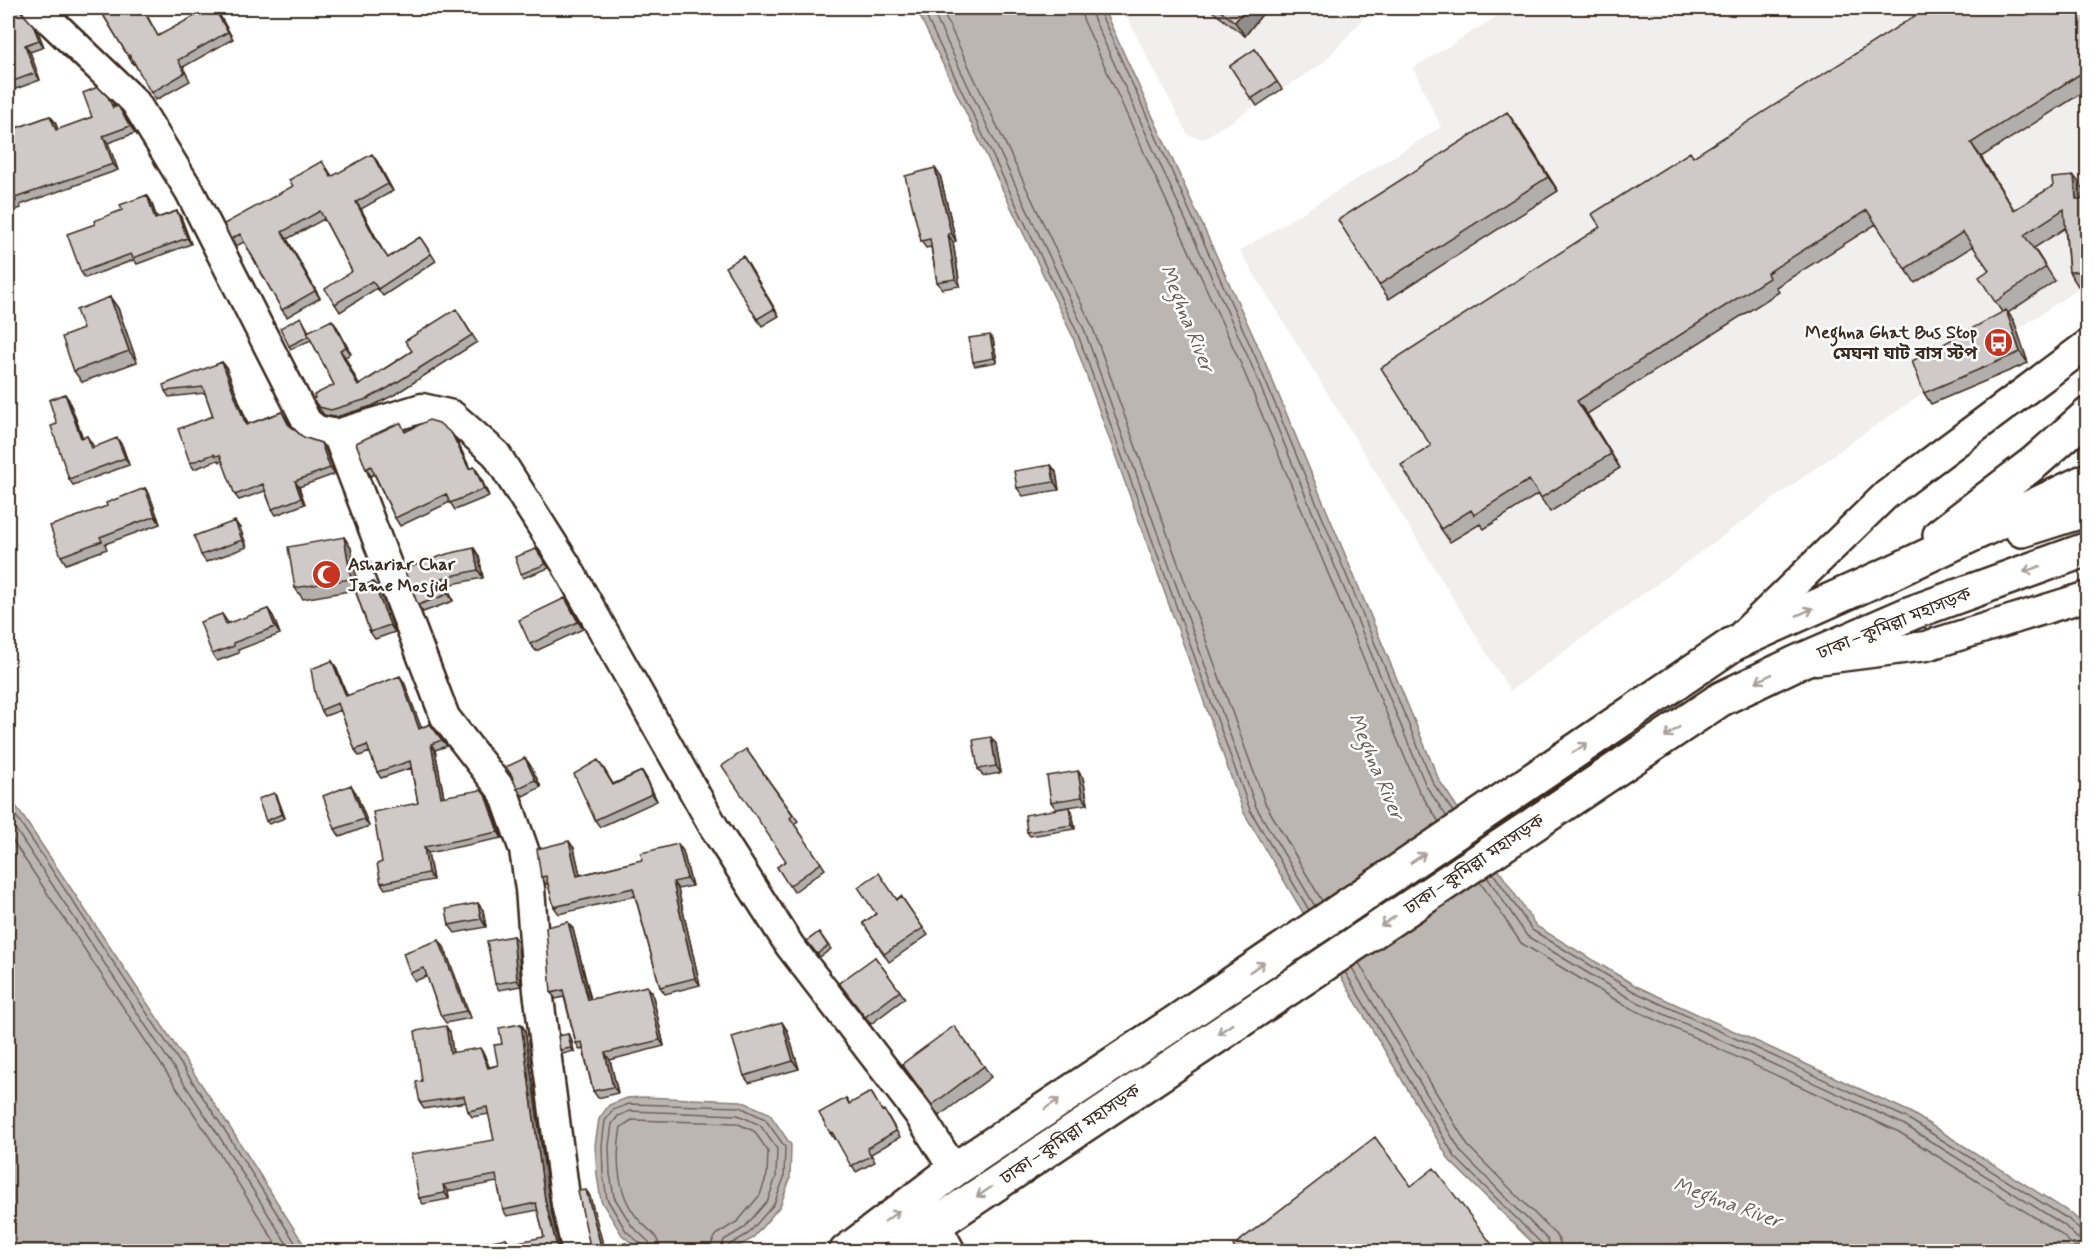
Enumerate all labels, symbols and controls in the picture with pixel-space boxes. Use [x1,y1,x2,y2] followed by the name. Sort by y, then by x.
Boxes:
[1151,261,1221,379] water label: Meghna River
[1805,321,1978,366] place label: Meghna Ghat Bus Stop মেঘনা ঘাট বাস স্টপ
[1982,326,2014,358] bus stop icon: Meghna Ghat Bus Stop মেঘনা ঘাট বাস স্টপ
[348,553,456,598] place label: Ashariar Char Jame Mosjid
[311,558,343,590] mosque icon: Ashariar Char Jame Mosjid
[2024,564,2042,575] one-way arrow
[1813,582,1975,666] street label: ঢাকা–কুমিল্লা মহাসড়ক
[1796,605,1814,617] one-way arrow
[1756,673,1774,685] one-way arrow
[1339,709,1411,827] water label: Meghna River
[1665,726,1681,738] one-way arrow
[1571,742,1587,754] one-way arrow
[1399,809,1550,921] street label: ঢাকা–কুমিল্লা মহাসড়ক
[1409,852,1426,864] one-way arrow
[1379,915,1396,928] one-way arrow
[1248,961,1264,973] one-way arrow
[1217,1023,1234,1036] one-way arrow
[995,1079,1146,1191] street label: ঢাকা–কুমিল্লা মহাসড়ক
[1043,1098,1060,1110] one-way arrow
[1669,1171,1788,1238] water label: Meghna River
[977,1186,993,1198] one-way arrow
[884,1210,900,1223] one-way arrow

